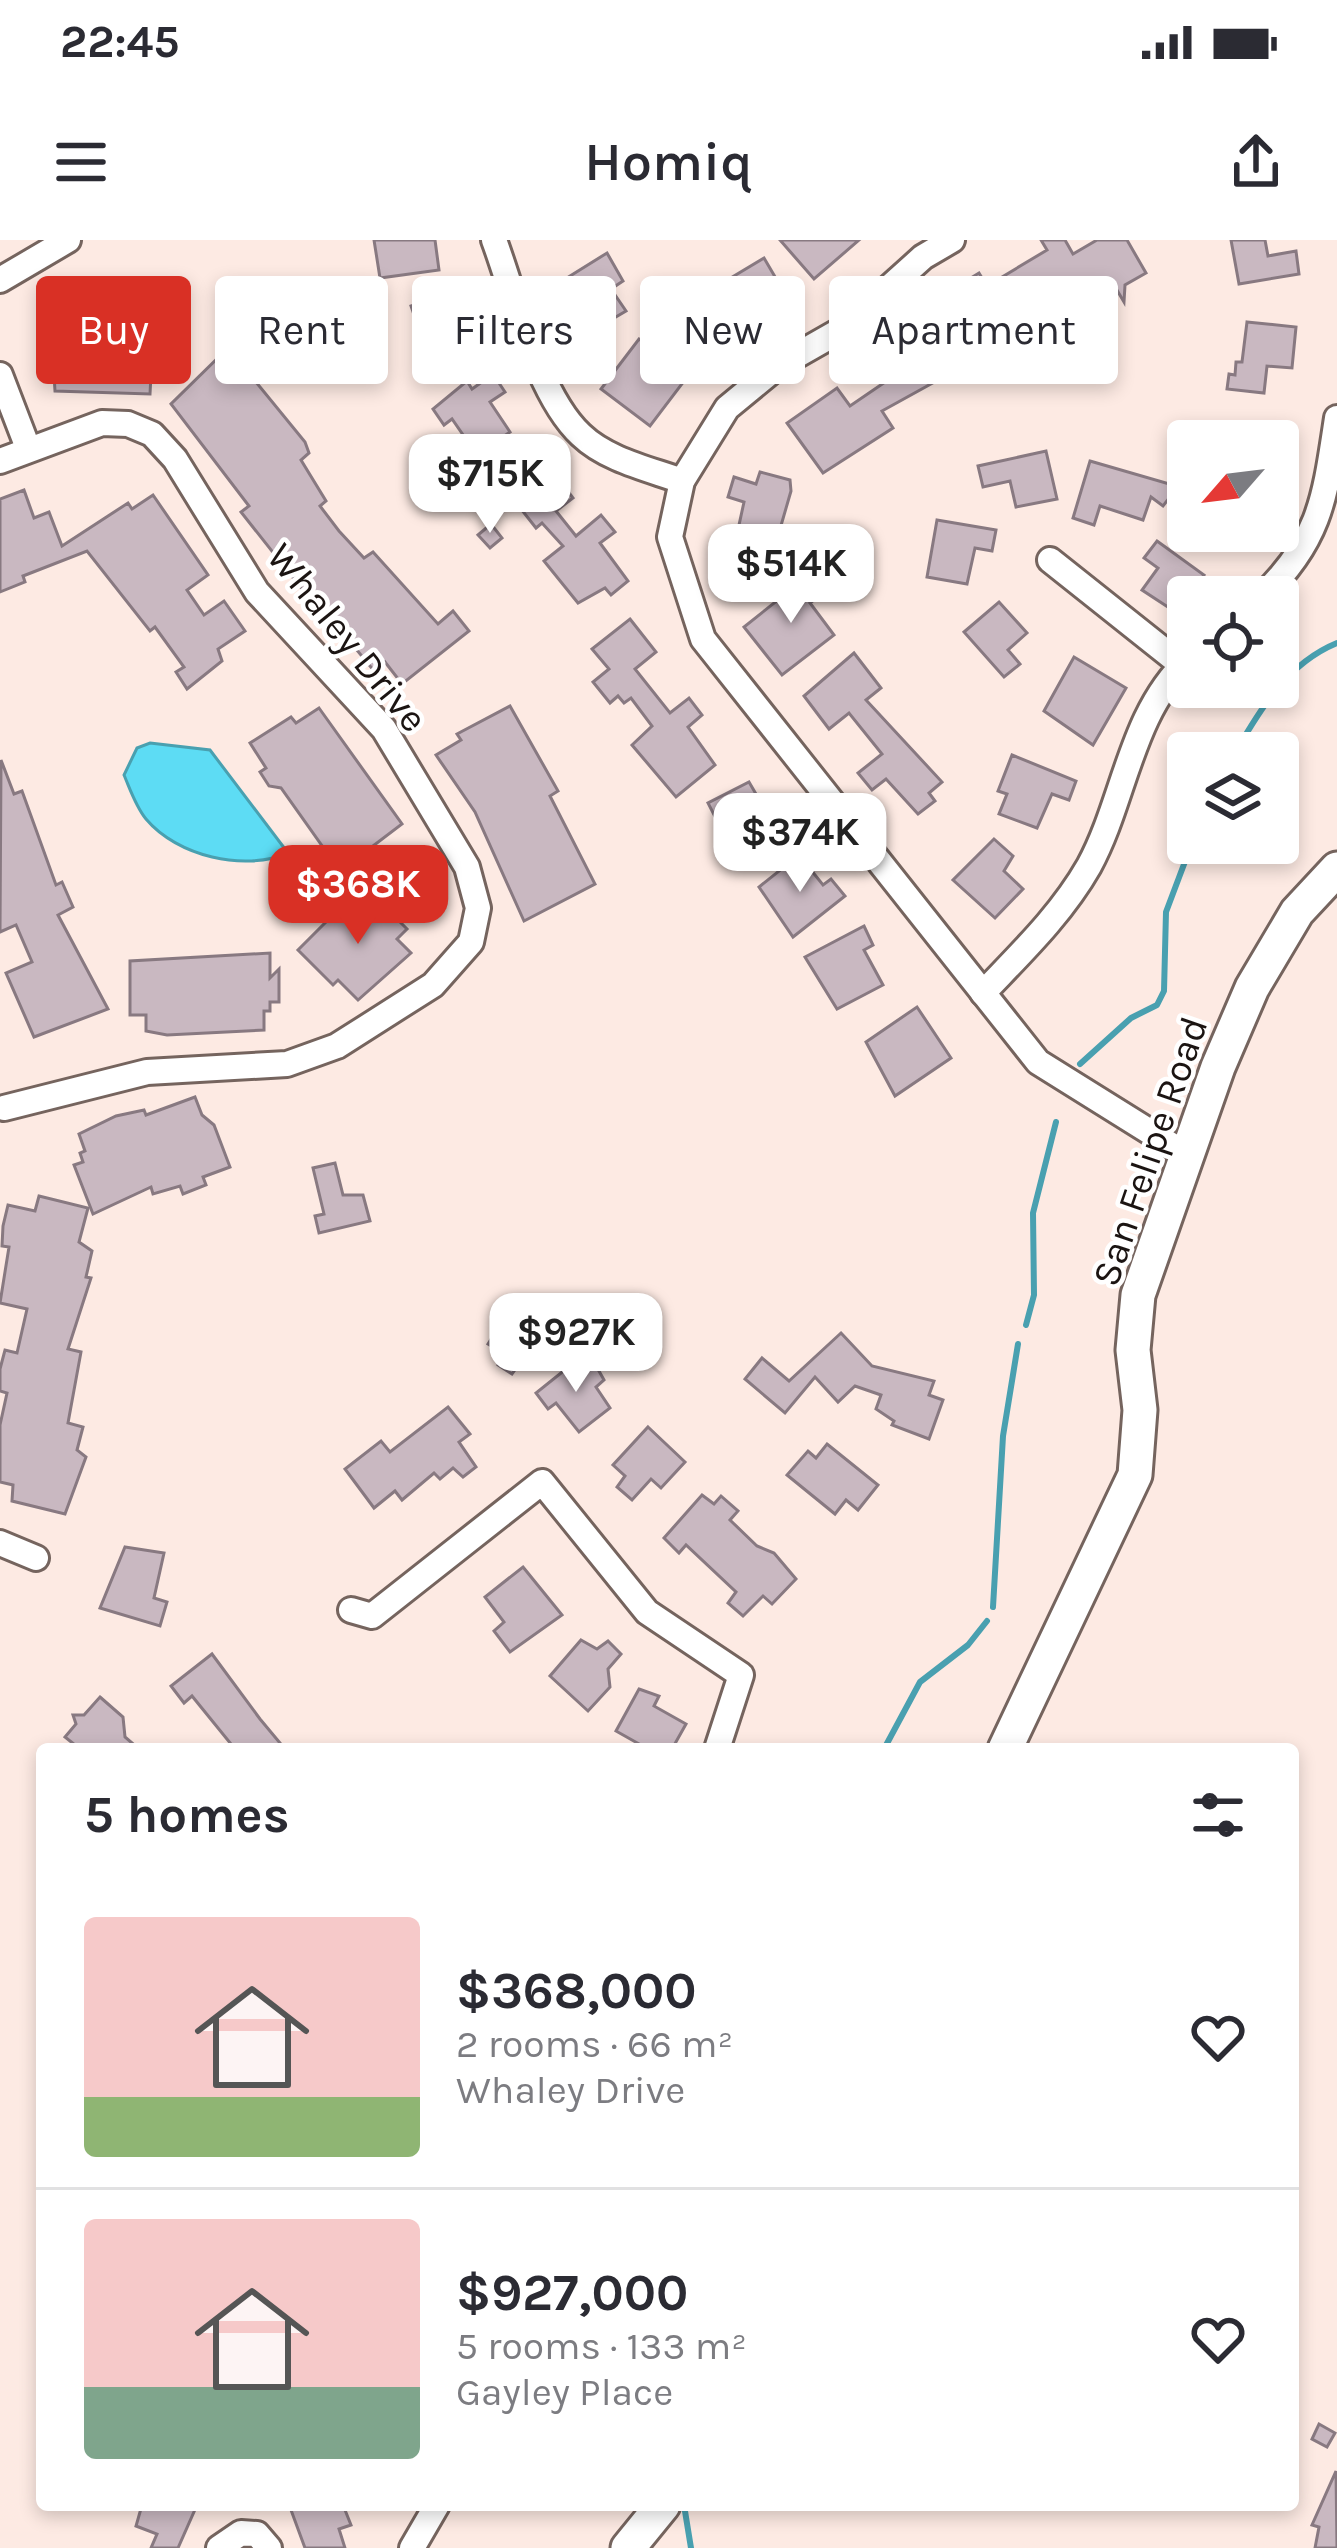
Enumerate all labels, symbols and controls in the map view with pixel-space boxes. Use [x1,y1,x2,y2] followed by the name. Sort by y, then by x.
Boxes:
[60,16,180,68] text: 22:45
[48,129,114,195] icon: menu
[1223,129,1289,195] icon: share
[584,130,753,194] text: Homiq
[36,276,191,384] chip: Buy
[215,276,388,384] chip: Rent
[412,276,616,384] chip: Filters
[640,276,805,384] chip: New
[829,276,1118,384] chip: Apartment
[1167,420,1299,552] north arrow
[1167,420,1299,864] map controls
[406,434,574,536] pin: $715K
[436,450,544,496] text: $715K
[707,524,875,626] pin: $514K
[257,534,437,741] street label: Whaley Drive
[735,540,847,586] text: $514K
[1167,576,1299,708] button: locate
[1167,732,1299,864] button: layers
[716,793,884,895] pin: $374K
[740,809,860,855] text: $374K
[274,845,442,947] pin: $368K
[295,861,421,907] text: $368K
[1082,1011,1218,1292] street label: San Felipe Road
[492,1293,660,1395] pin: $927K
[516,1309,636,1355] text: $927K
[1185,1782,1251,1848] icon: filters
[84,1785,290,1845] text: 5 homes
[456,1961,696,2021] text: $368,000
[180,1965,324,2109] icon: home
[1185,2004,1251,2070] icon: heart
[456,2021,733,2067] text: 2 rooms · 66 m²
[456,2067,685,2113] text: Whaley Drive
[456,2263,688,2323] text: $927,000
[180,2267,324,2411] icon: home
[1185,2306,1251,2372] icon: heart
[456,2323,747,2369] text: 5 rooms · 133 m²
[456,2369,673,2415] text: Gayley Place

